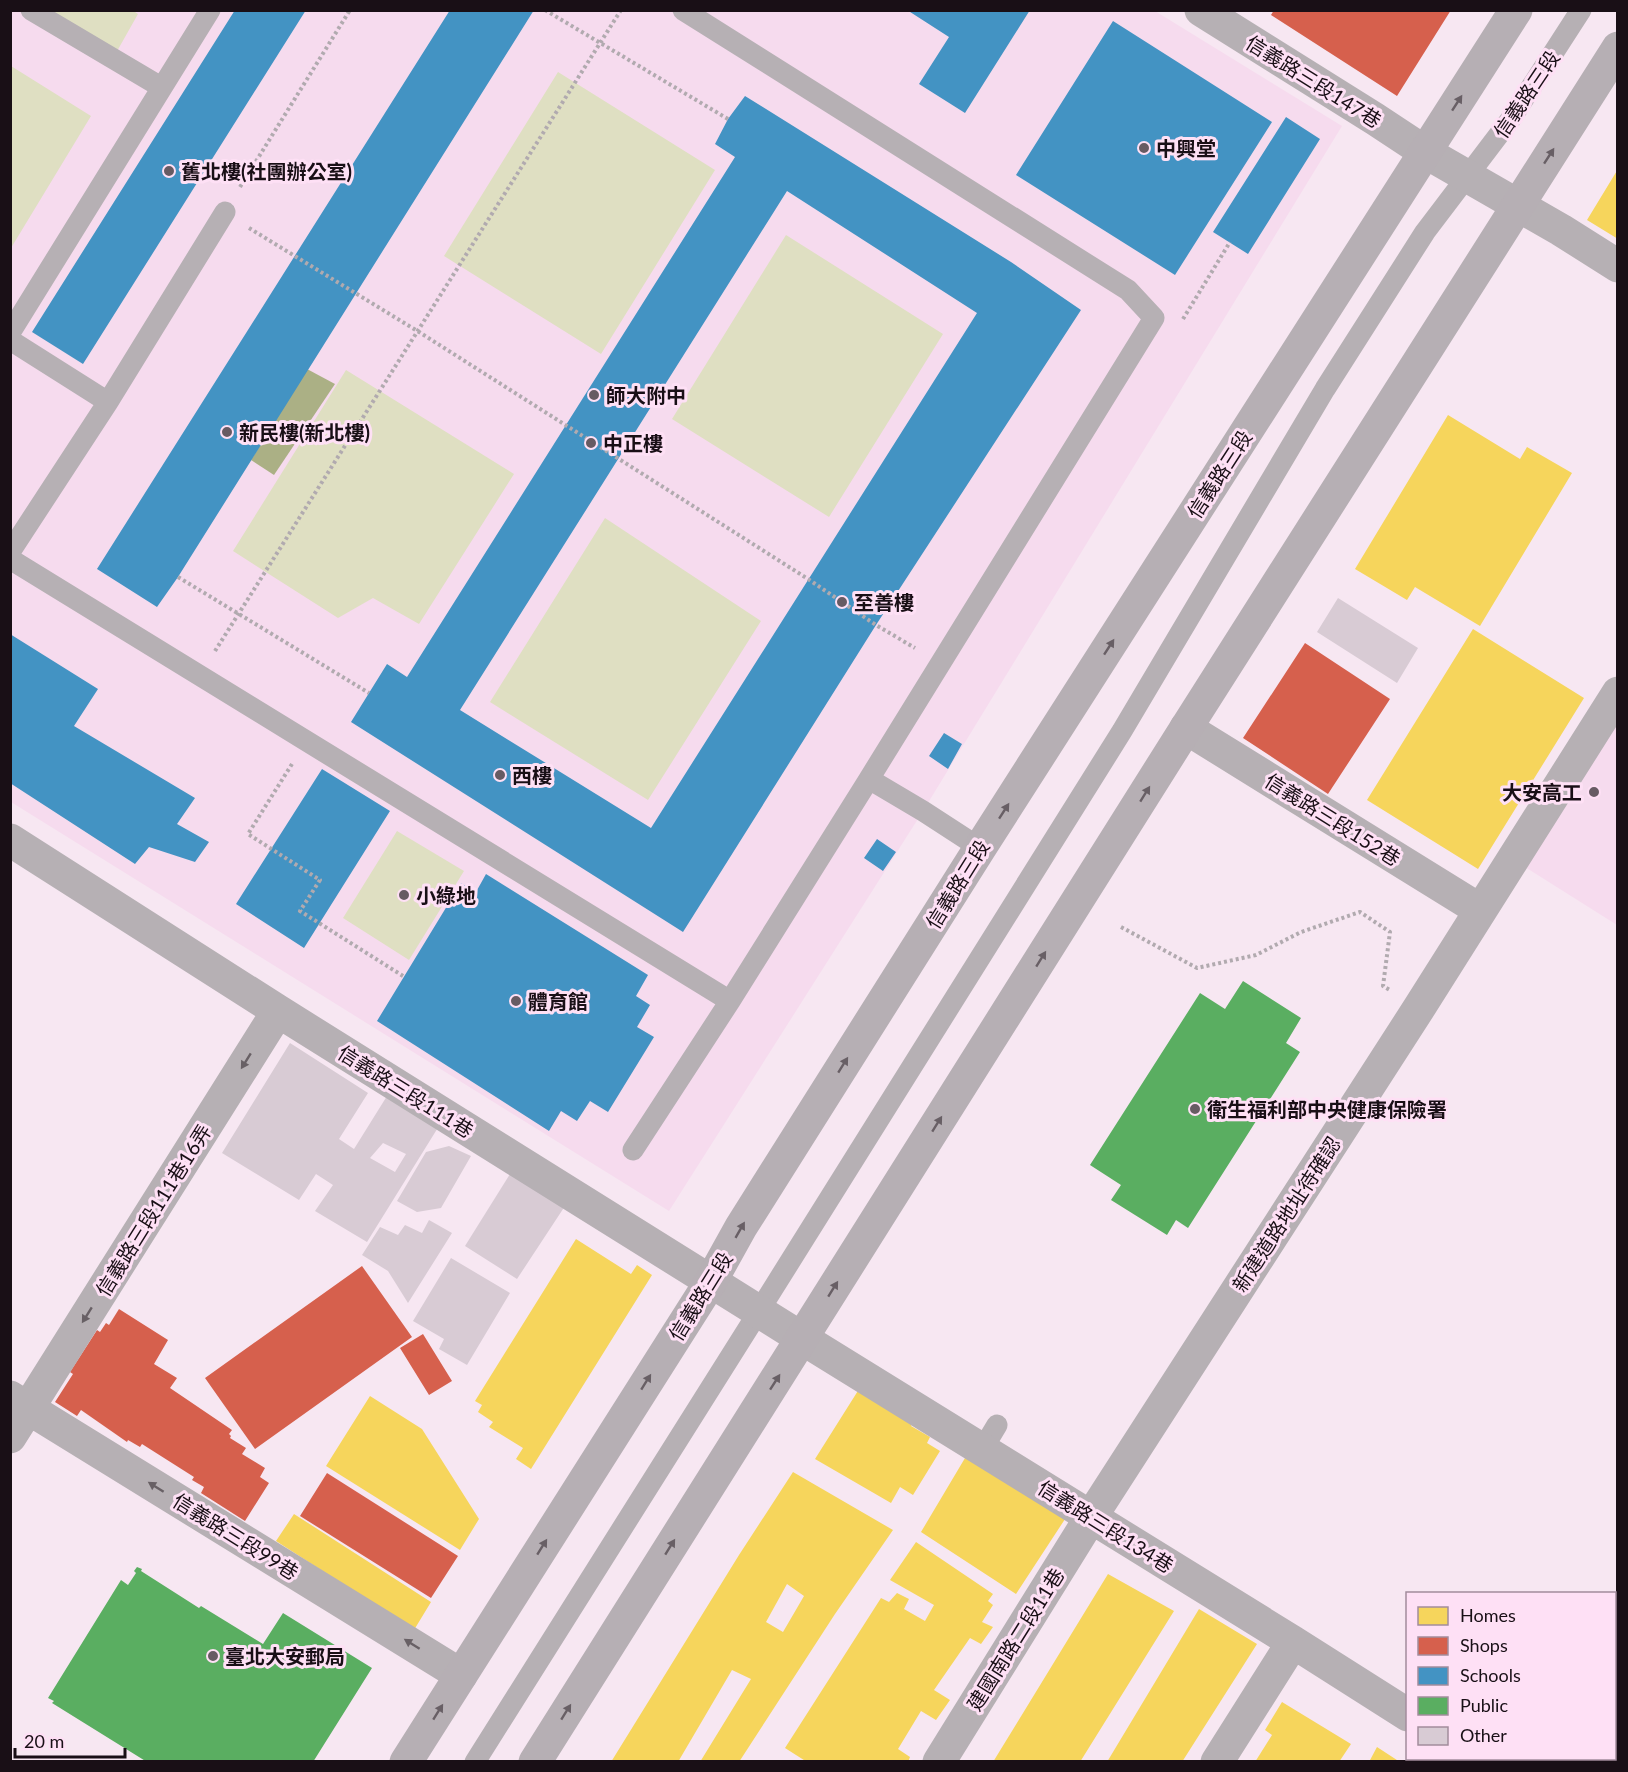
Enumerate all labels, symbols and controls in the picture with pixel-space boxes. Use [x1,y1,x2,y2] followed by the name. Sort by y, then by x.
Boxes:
[1242,30,1386,132] street label: 信義路三段147巷
[1488,46,1564,142] street label: 信義路三段
[1451,95,1462,111] one-way arrow
[1156,136,1216,160] place label: 中興堂
[1137,141,1151,155] marker: 中興堂
[1544,148,1555,164] one-way arrow
[181,159,352,183] place label: 舊北樓(社團辦公室)
[162,164,176,178] marker: 舊北樓(社團辦公室)
[606,383,686,407] place label: 師大附中
[587,388,601,402] marker: 師大附中
[239,420,370,444] place label: 新民樓(新北樓)
[220,425,234,439] marker: 新民樓(新北樓)
[1182,426,1256,522] street label: 信義路三段
[603,431,663,455] place label: 中正樓
[584,436,598,450] marker: 中正樓
[854,590,914,614] place label: 至善樓
[835,595,849,609] marker: 至善樓
[1103,639,1114,655] one-way arrow
[512,763,552,787] place label: 西樓
[493,768,507,782] marker: 西樓
[1261,768,1405,870] street label: 信義路三段152巷
[1502,780,1582,804] place label: 大安高工
[1587,785,1601,799] marker: 大安高工
[1139,786,1150,802] one-way arrow
[998,803,1009,819] one-way arrow
[920,835,994,933] street label: 信義路三段
[416,883,476,907] place label: 小綠地
[397,888,411,902] marker: 小綠地
[1035,951,1046,967] one-way arrow
[528,989,588,1013] place label: 體育館
[509,994,523,1008] marker: 體育館
[334,1040,478,1142] street label: 信義路三段111巷
[241,1053,252,1069] one-way arrow
[838,1057,849,1073] one-way arrow
[1207,1097,1447,1121] place label: 衛生福利部中央健康保險署
[1188,1102,1202,1116] marker: 衛生福利部中央健康保險署
[931,1116,942,1132] one-way arrow
[90,1120,216,1300] street label: 信義路三段111巷16弄
[1227,1132,1345,1296] street label: 新建道路地址待確認
[734,1222,745,1238] one-way arrow
[663,1247,737,1345] street label: 信義路三段
[828,1281,839,1297] one-way arrow
[82,1307,93,1323] one-way arrow
[640,1374,651,1390] one-way arrow
[769,1374,780,1391] one-way arrow
[1034,1475,1178,1577] street label: 信義路三段134巷
[148,1481,164,1492] one-way arrow
[169,1488,303,1584] street label: 信義路三段99巷
[536,1539,547,1555] one-way arrow
[665,1539,676,1555] one-way arrow
[962,1563,1068,1715] street label: 建國南路二段11巷
[1406,1592,1616,1760] legend
[1460,1604,1516,1626] text: Homes
[1460,1634,1508,1656] text: Shops
[403,1639,420,1650] one-way arrow
[225,1644,345,1668] place label: 臺北大安郵局
[206,1649,220,1663] marker: 臺北大安郵局
[1460,1664,1521,1686] text: Schools
[1460,1694,1508,1716] text: Public
[432,1704,443,1720] one-way arrow
[561,1704,572,1720] one-way arrow
[15,1721,124,1759] scale bar
[1460,1724,1507,1746] text: Other
[24,1730,64,1752] text: 20 m

